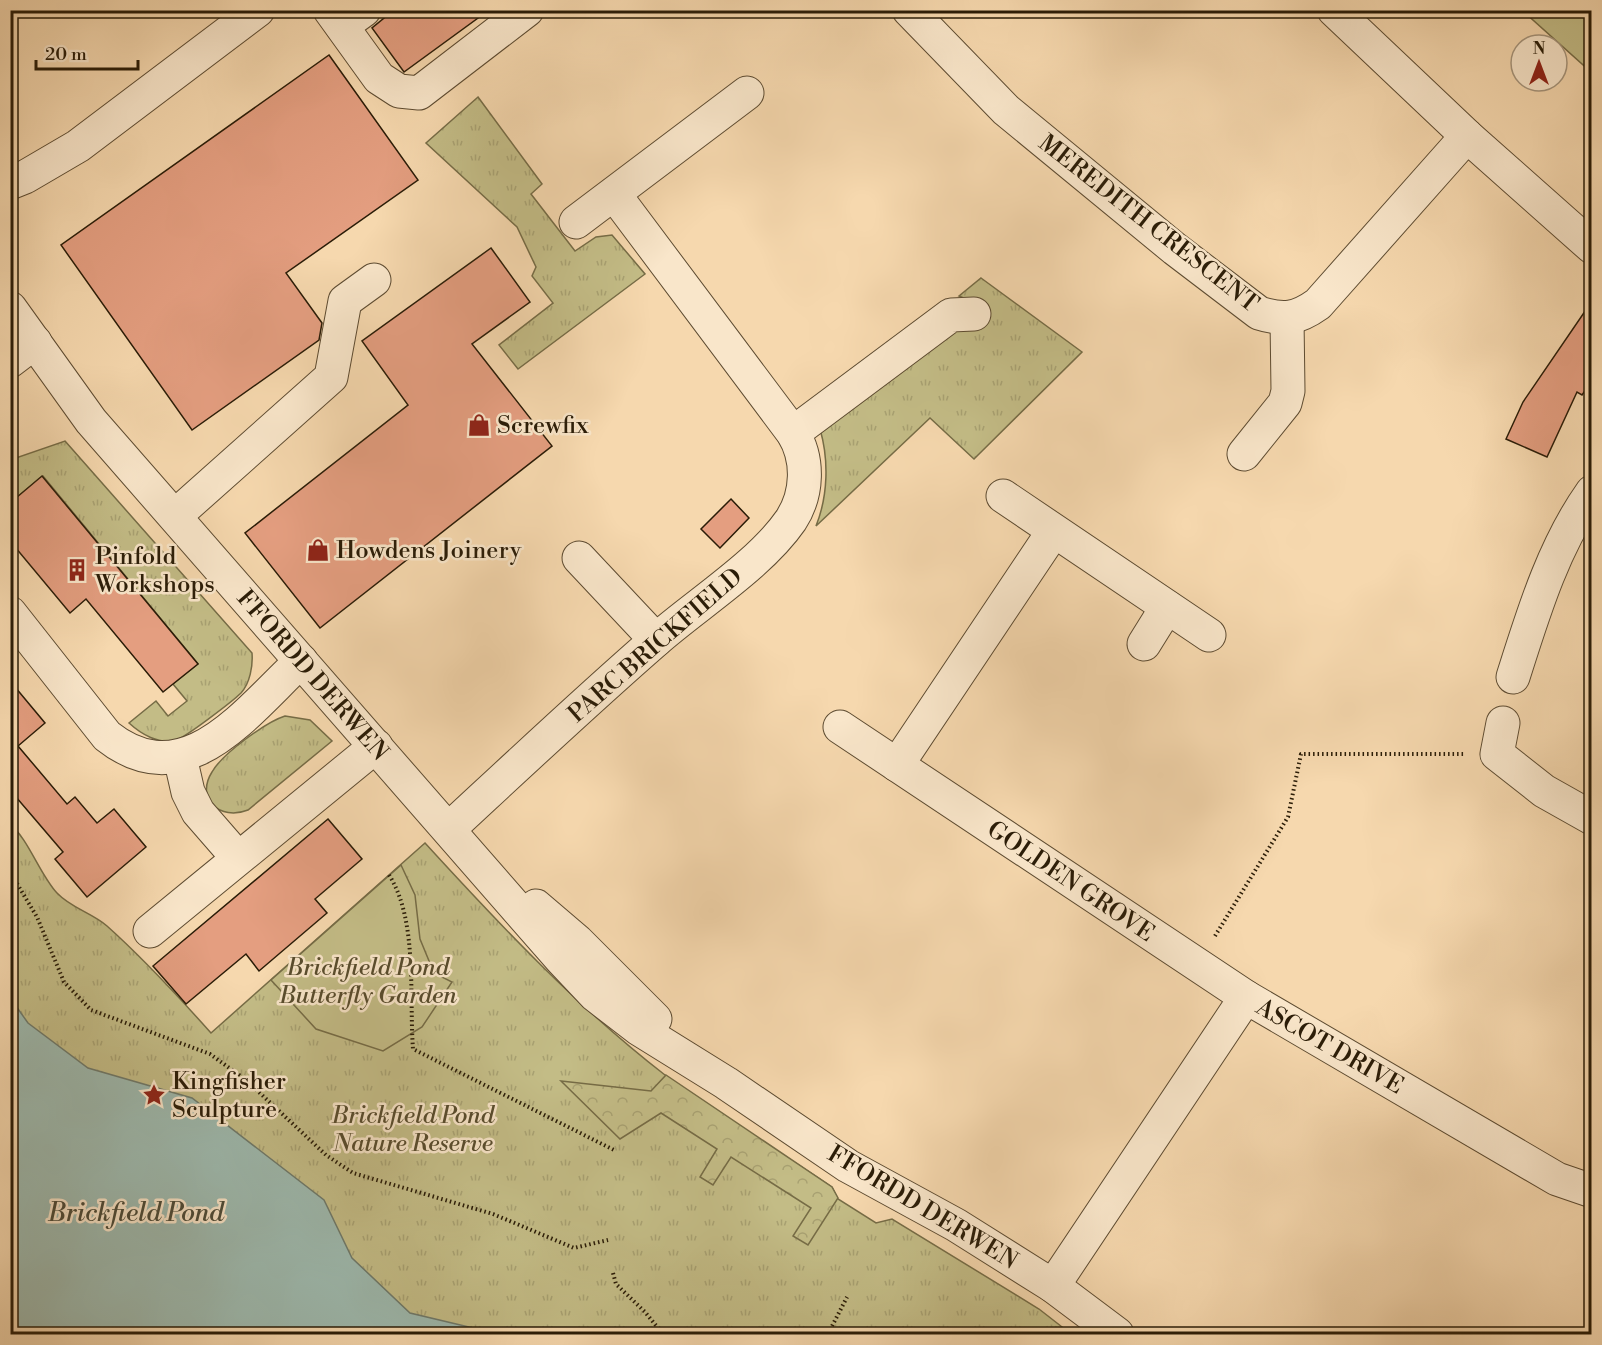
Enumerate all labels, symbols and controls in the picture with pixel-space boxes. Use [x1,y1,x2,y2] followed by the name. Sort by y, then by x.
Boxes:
[36,33,138,71] scale bar
[1509,33,1569,93] north arrow
[1533,39,1546,59] text: N
[45,43,87,66] text: 20 m
[1032,128,1265,319] street label: MEREDITH CRESCENT
[497,411,589,441] place label: Screwfix
[466,412,492,438] shop icon: Screwfix
[336,536,522,566] place label: Howdens Joinery
[305,537,331,563] shop icon: Howdens Joinery
[94,542,215,600] place label: Pinfold Workshops
[64,557,90,583] building icon: Pinfold Workshops
[562,562,749,730] street label: PARC BRICKFIELD
[230,584,395,767] street label: FFORDD DERWEN
[981,815,1160,949] street label: GOLDEN GROVE
[278,953,457,1011] park label: Brickfield Pond Butterfly Garden
[1250,992,1409,1101] street label: ASCOT DRIVE
[172,1067,286,1125] place label: Kingfisher Sculpture
[141,1082,167,1108] place icon: Kingfisher Sculpture
[331,1101,496,1159] park label: Brickfield Pond Nature Reserve
[822,1139,1023,1277] street label: FFORDD DERWEN
[47,1197,225,1229] water label: Brickfield Pond

